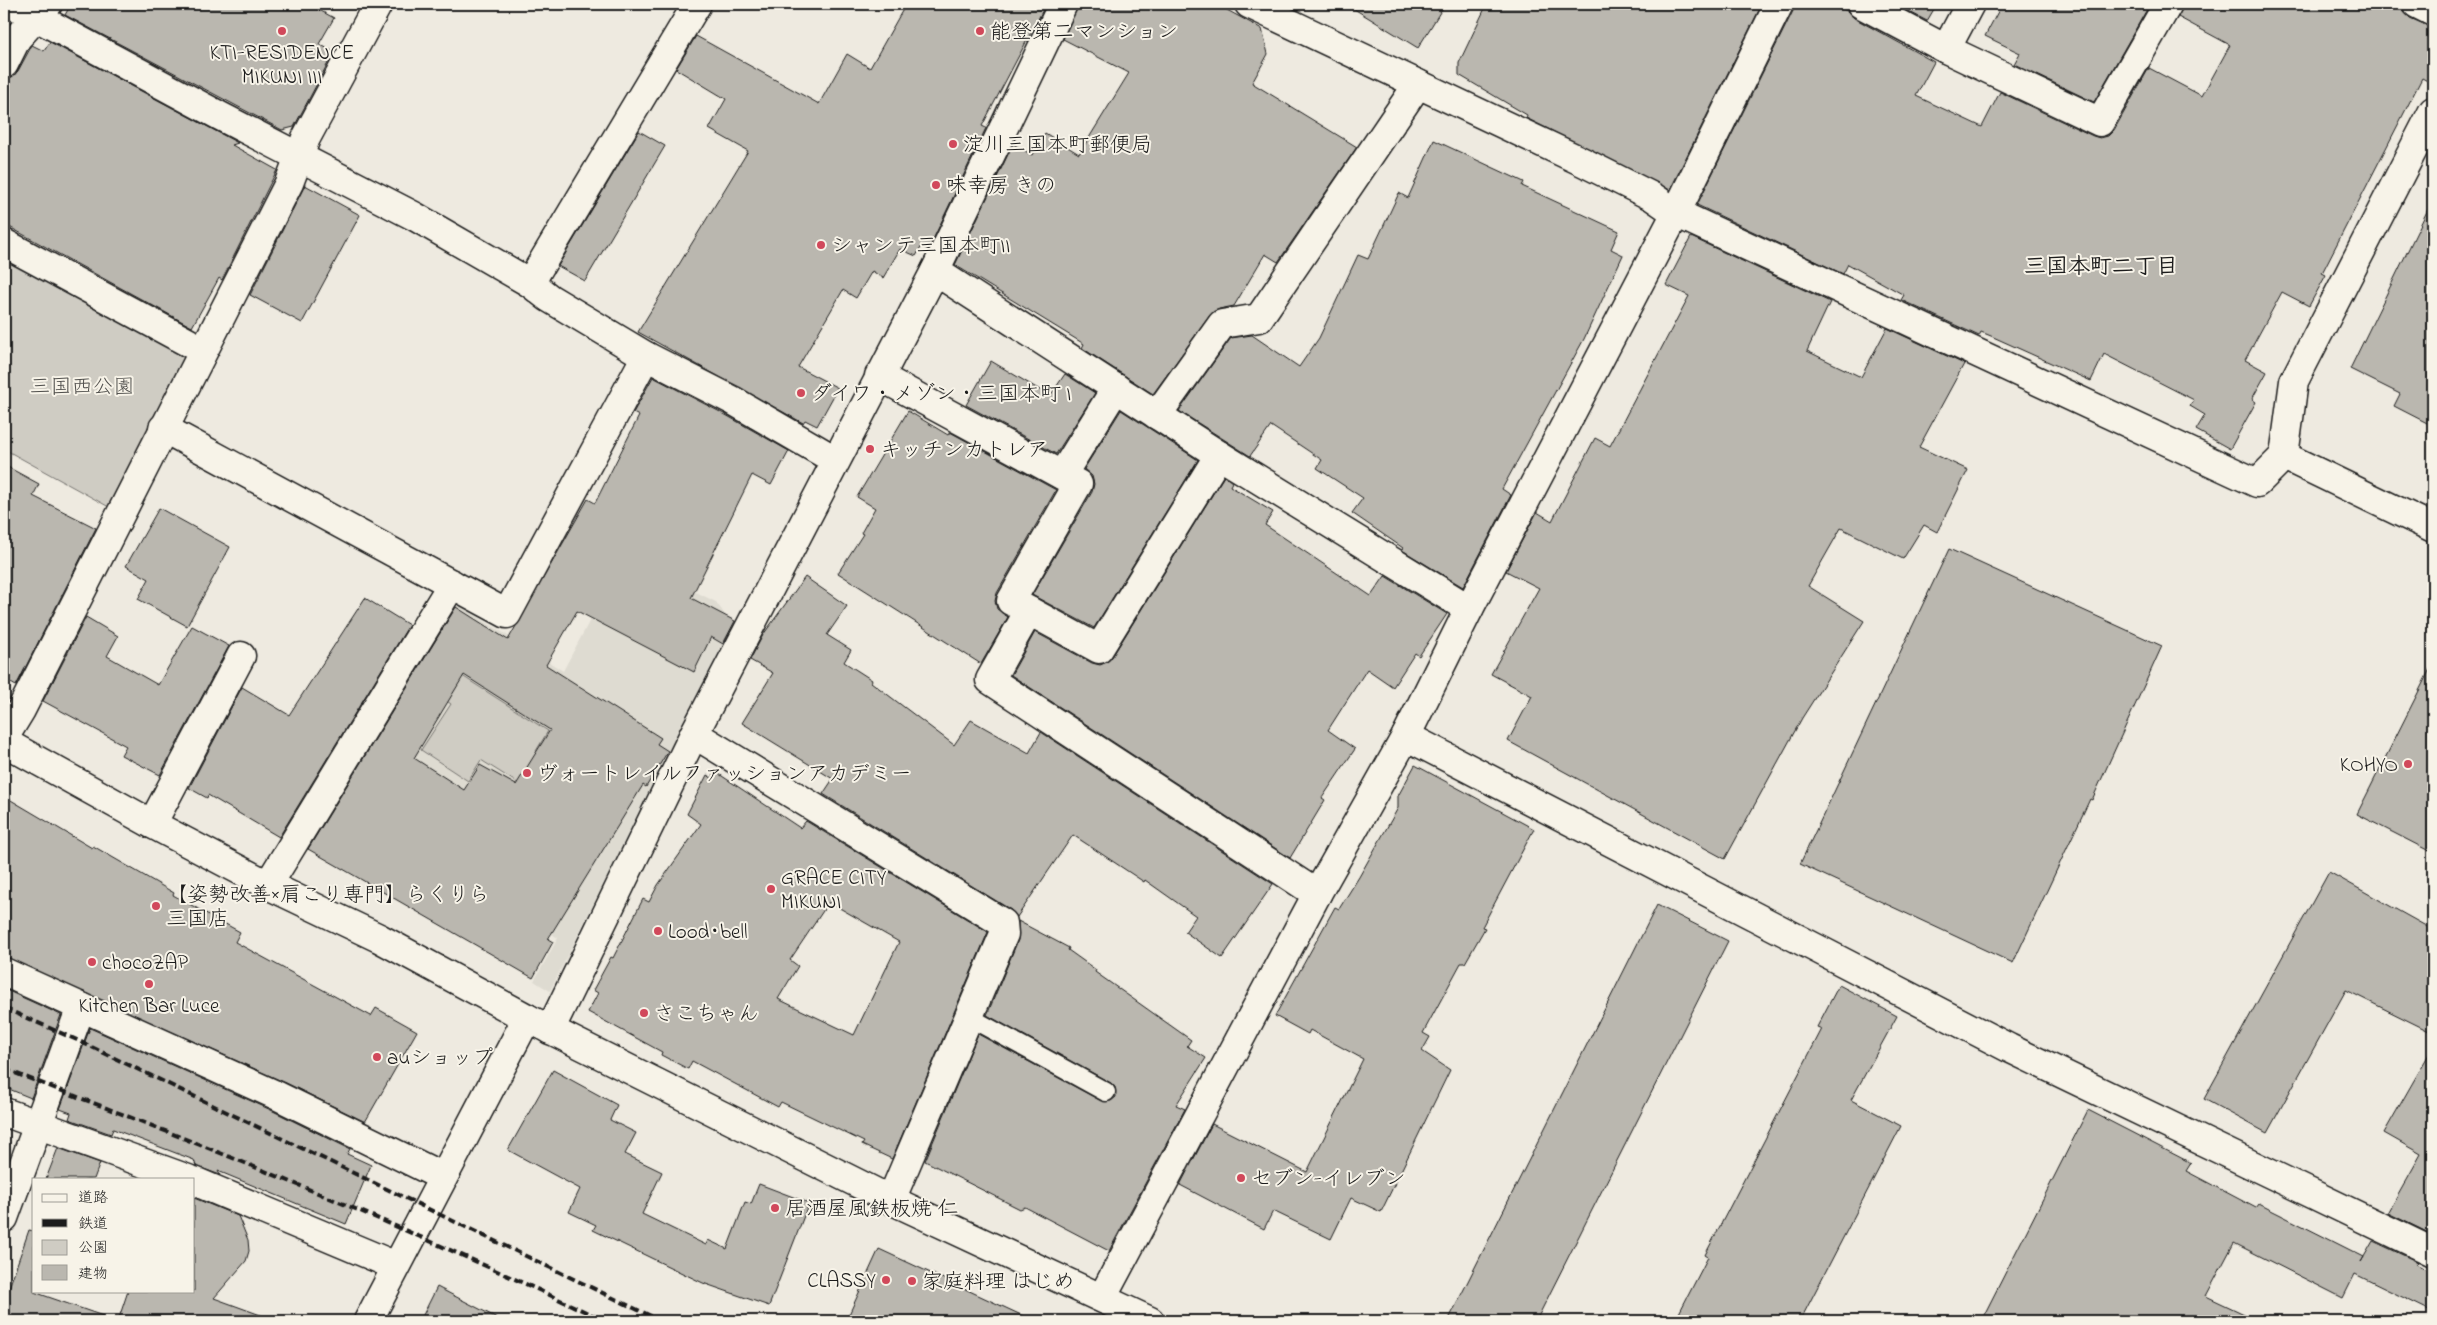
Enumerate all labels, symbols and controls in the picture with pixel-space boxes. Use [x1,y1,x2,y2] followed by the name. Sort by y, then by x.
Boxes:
[990,18,1178,48] place label: 能登第二マンション
[276,25,288,37] marker: KTI-RESIDENCE MIKUNI III
[974,25,986,37] marker: 能登第二マンション
[210,39,354,93] place label: KTI-RESIDENCE MIKUNI III
[963,131,1152,161] place label: 淀川三国本町郵便局
[947,138,959,150] marker: 淀川三国本町郵便局
[946,172,1056,202] place label: 味幸房 きの
[930,179,942,191] marker: 味幸房 きの
[831,232,1010,262] place label: シャンテ三国本町II
[815,239,827,251] marker: シャンテ三国本町II
[2024,252,2178,284] district label: 三国本町二丁目
[30,373,135,403] park label: 三国西公園
[811,380,1071,410] place label: ダイワ・メゾン・三国本町 I
[795,387,807,399] marker: ダイワ・メゾン・三国本町 I
[880,436,1048,466] place label: キッチンカトレア
[864,443,876,455] marker: キッチンカトレア
[2340,751,2398,781] place label: KOHYO
[2402,758,2414,770] marker: KOHYO
[537,760,912,790] place label: ヴォートレイルファッションアカデミー
[521,767,533,779] marker: ヴォートレイルファッションアカデミー
[781,864,887,918] place label: GRACE CITY MIKUNI
[166,881,490,935] place label: 【姿勢改善×肩こり専門】らくりら 三国店
[765,883,777,895] marker: GRACE CITY MIKUNI
[150,900,162,912] marker: 【姿勢改善×肩こり専門】らくりら 三国店
[668,918,747,948] place label: Lood･bell
[652,925,664,937] marker: Lood･bell
[102,949,188,979] place label: chocoZAP
[86,956,98,968] marker: chocoZAP
[143,978,155,990] marker: Kitchen Bar Luce
[78,992,220,1022] place label: Kitchen Bar Luce
[654,1000,759,1030] place label: さこちゃん
[638,1007,650,1019] marker: さこちゃん
[387,1044,493,1074] place label: auショップ
[371,1051,383,1063] marker: auショップ
[1251,1165,1406,1195] place label: セブン-イレブン
[1235,1172,1247,1184] marker: セブン-イレブン
[32,1178,195,1292] legend
[78,1187,108,1209] text: 道路
[785,1195,958,1225] place label: 居酒屋風鉄板焼 仁
[769,1202,781,1214] marker: 居酒屋風鉄板焼 仁
[78,1213,108,1235] text: 鉄道
[78,1237,108,1259] text: 公園
[78,1263,108,1285] text: 建物
[807,1267,876,1297] place label: CLASSY
[922,1268,1074,1298] place label: 家庭料理 はじめ
[880,1274,892,1286] marker: CLASSY
[906,1275,918,1287] marker: 家庭料理 はじめ

